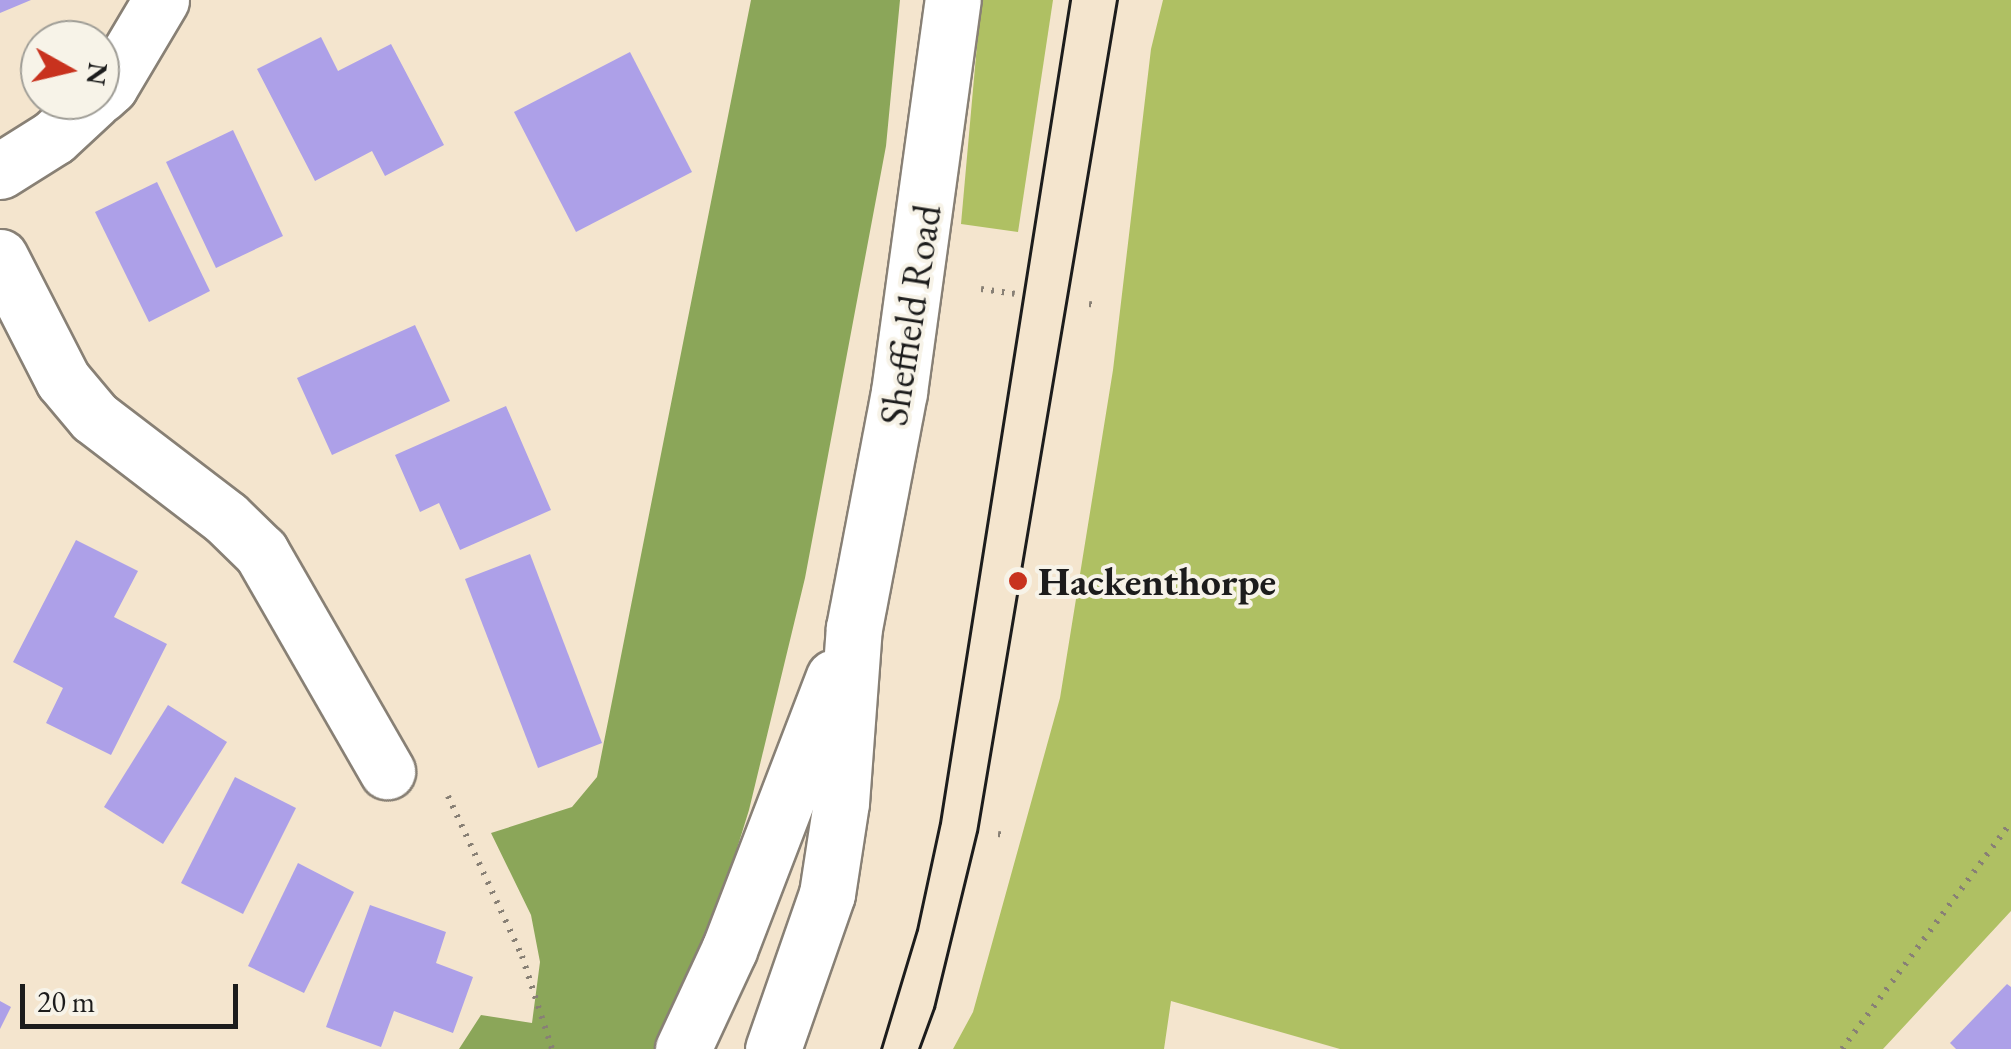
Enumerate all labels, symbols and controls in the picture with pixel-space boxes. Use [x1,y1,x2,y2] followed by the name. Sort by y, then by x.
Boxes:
[20,20,120,120] north arrow
[78,60,117,88] text: N
[869,201,951,429] street label: Sheffield Road
[1038,557,1276,605] place label: Hackenthorpe
[1007,570,1029,592] marker: Hackenthorpe
[25,964,242,1026] scale bar
[37,982,95,1021] text: 20 m

